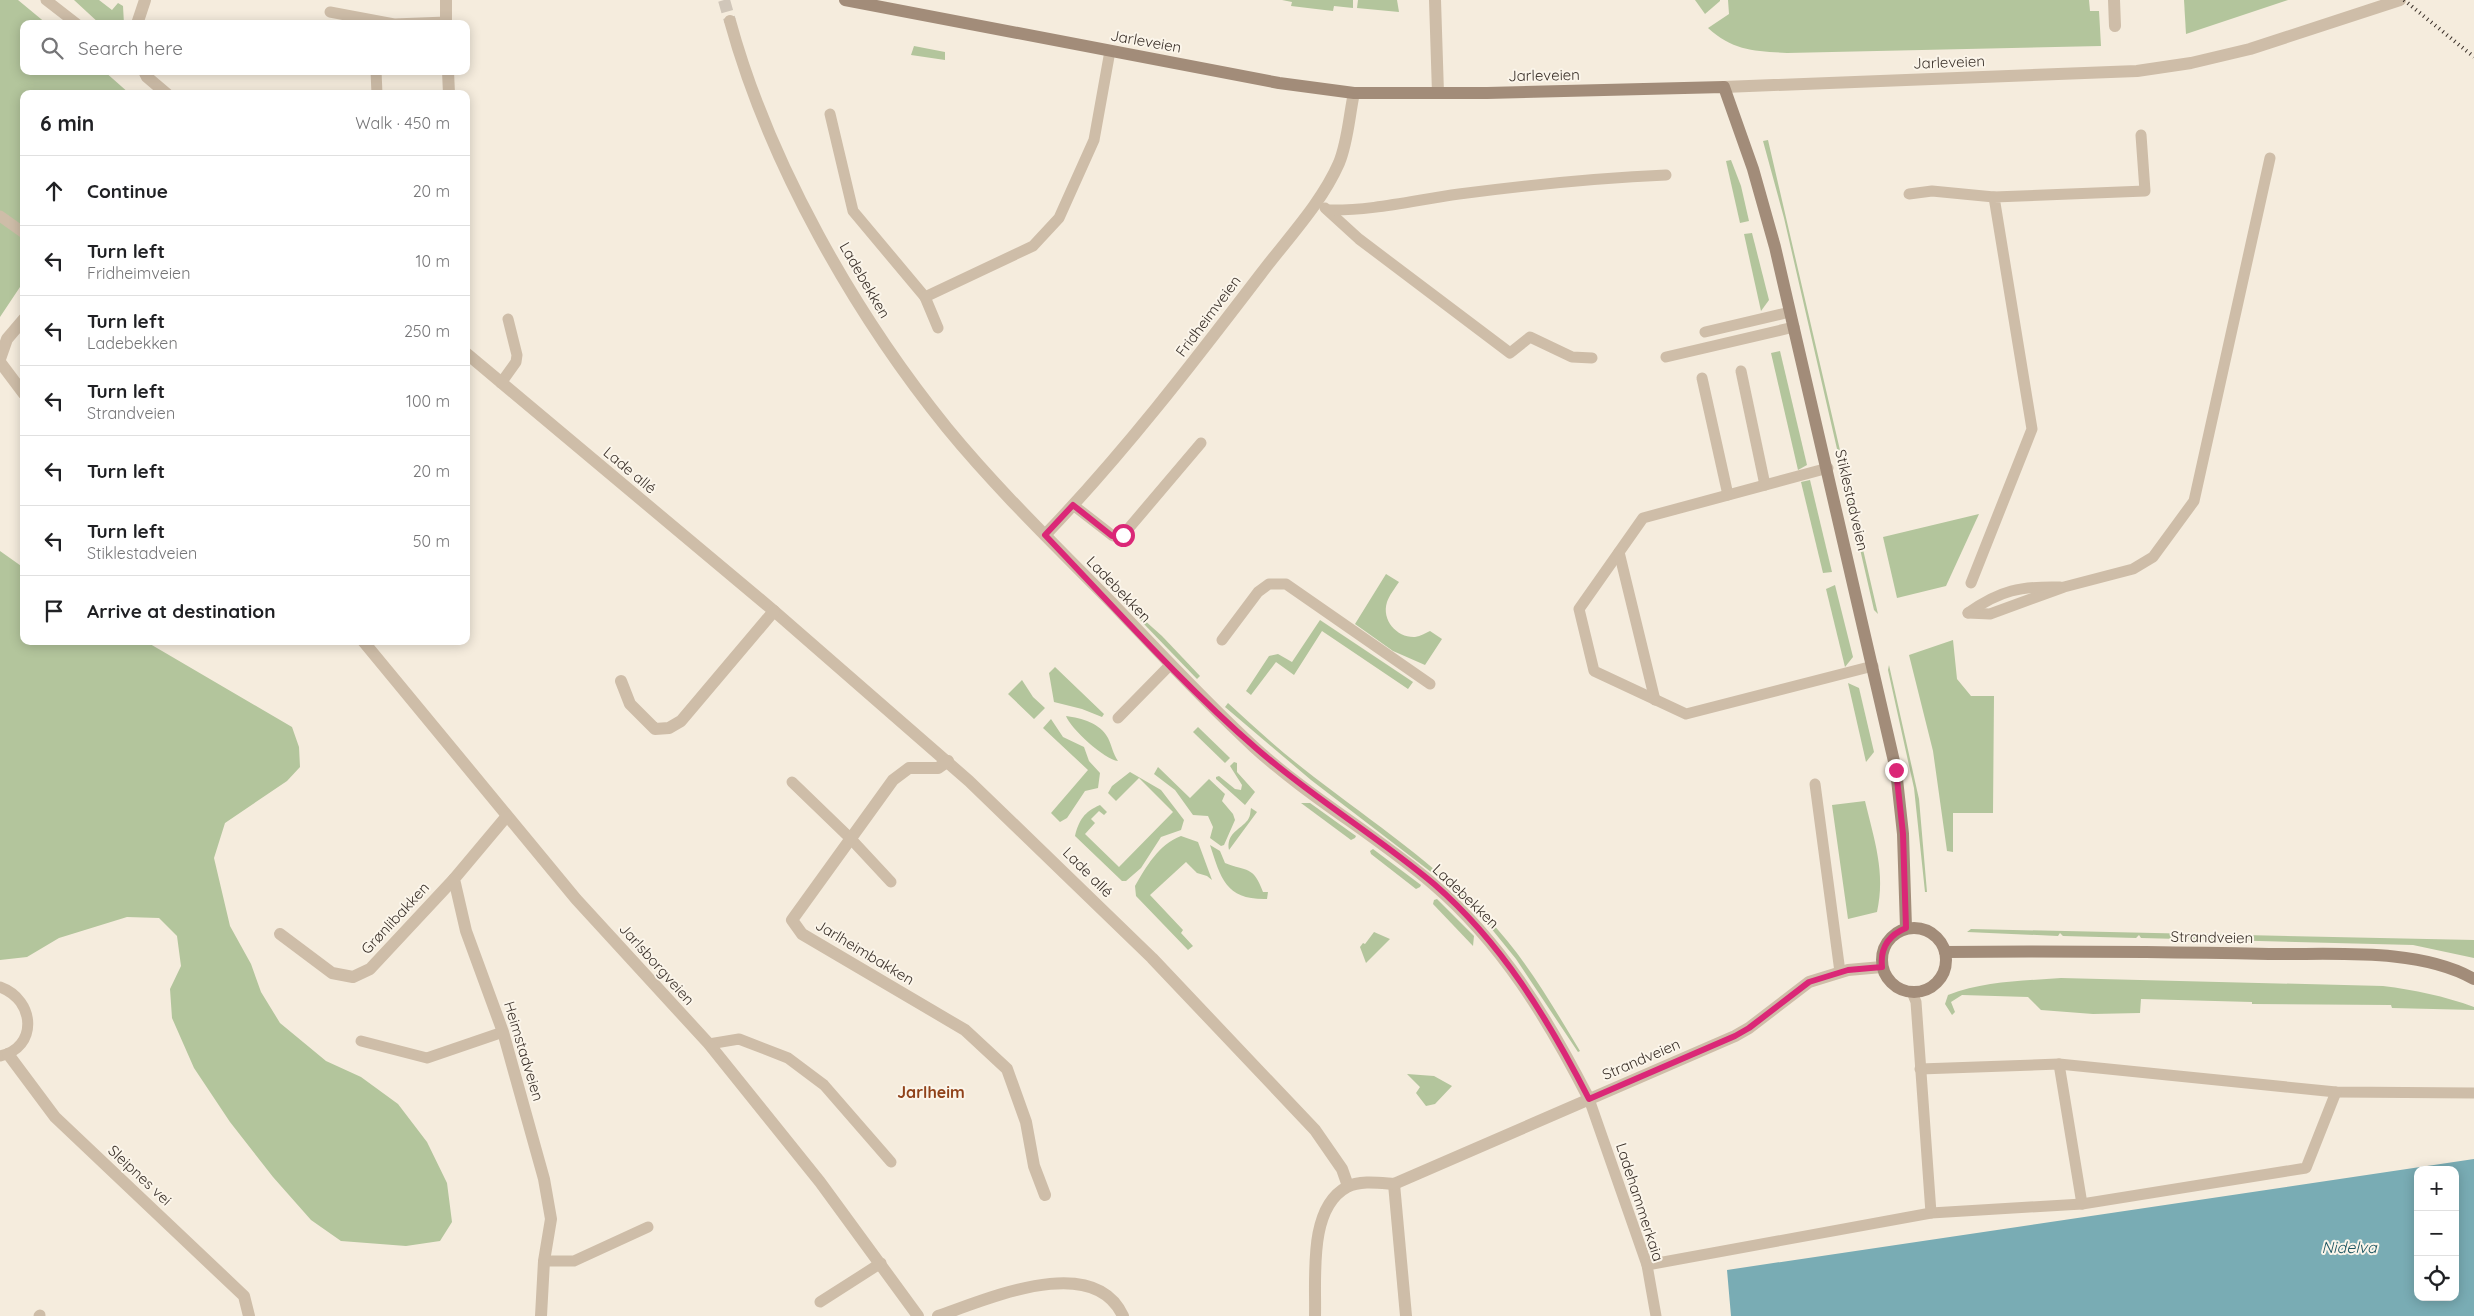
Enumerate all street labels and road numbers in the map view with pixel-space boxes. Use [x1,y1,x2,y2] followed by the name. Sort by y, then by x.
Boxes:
[1109,25,1183,57] street label: Jarleveien
[1913,51,1985,73] street label: Jarleveien
[1508,65,1580,85] street label: Jarleveien
[836,238,894,322] street label: Ladebekken
[1171,272,1245,360] street label: Fridheimveien
[600,442,660,498] street label: Lade allé
[1831,447,1873,553] street label: Stiklestadveien
[1083,552,1155,626] street label: Ladebekken
[1059,843,1117,901] street label: Lade allé
[1429,860,1503,932] street label: Ladebekken
[357,878,433,958] street label: Grønlibakken
[812,915,918,989] street label: Jarlheimbakken
[615,919,699,1009] street label: Jarlsborgveien
[2171,927,2253,947] street label: Strandveien
[500,999,548,1103] street label: Heimstadveien
[1599,1034,1683,1084] street label: Strandveien
[1612,1140,1668,1264] street label: Ladehammerkaia
[104,1141,176,1209] street label: Sleipnes vei

